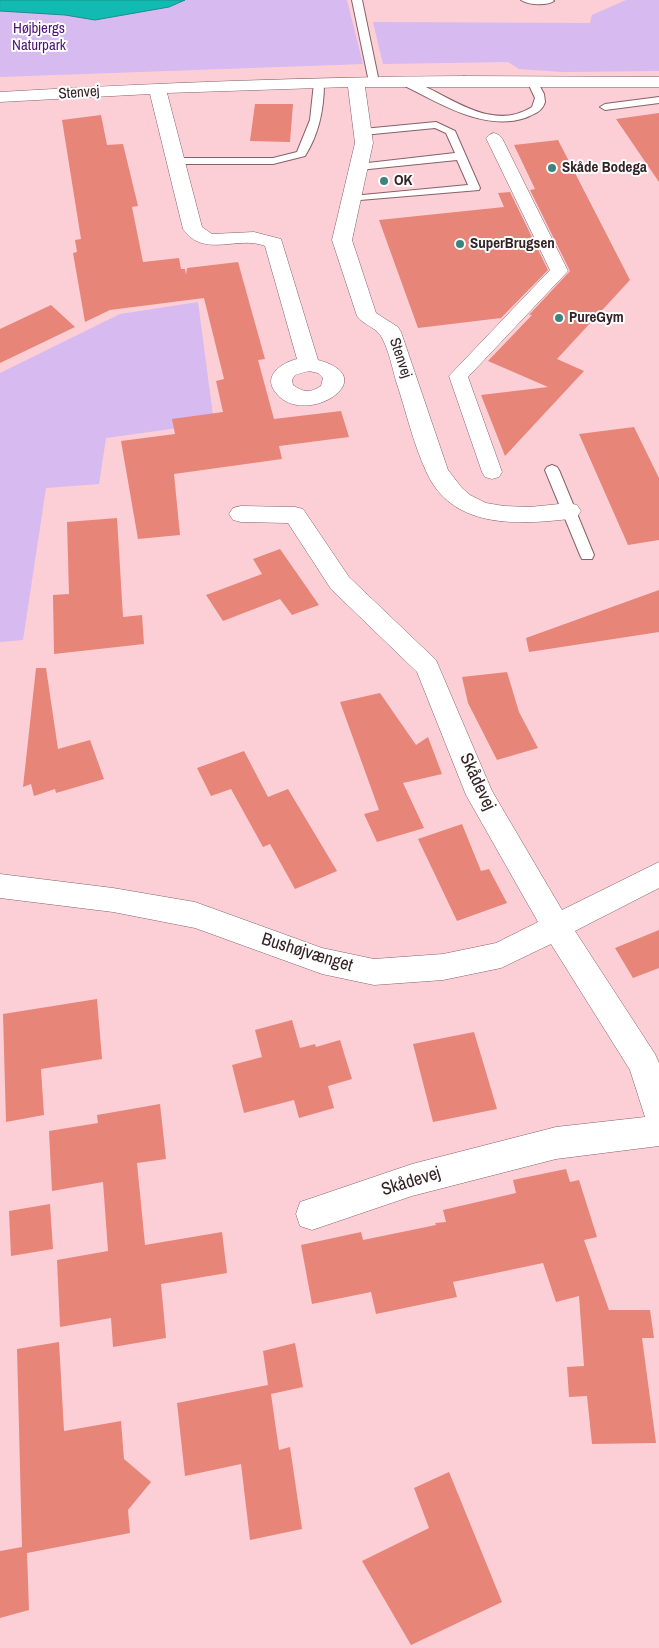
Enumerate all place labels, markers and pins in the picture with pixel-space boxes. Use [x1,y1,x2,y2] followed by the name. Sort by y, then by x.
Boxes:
[562,159,647,177] place label: Skåde Bodega
[546,162,558,174] marker: Skåde Bodega
[394,172,412,190] place label: OK
[378,175,390,187] marker: OK
[470,235,555,253] place label: SuperBrugsen
[454,238,466,250] marker: SuperBrugsen
[569,309,624,327] place label: PureGym
[553,312,565,324] marker: PureGym

